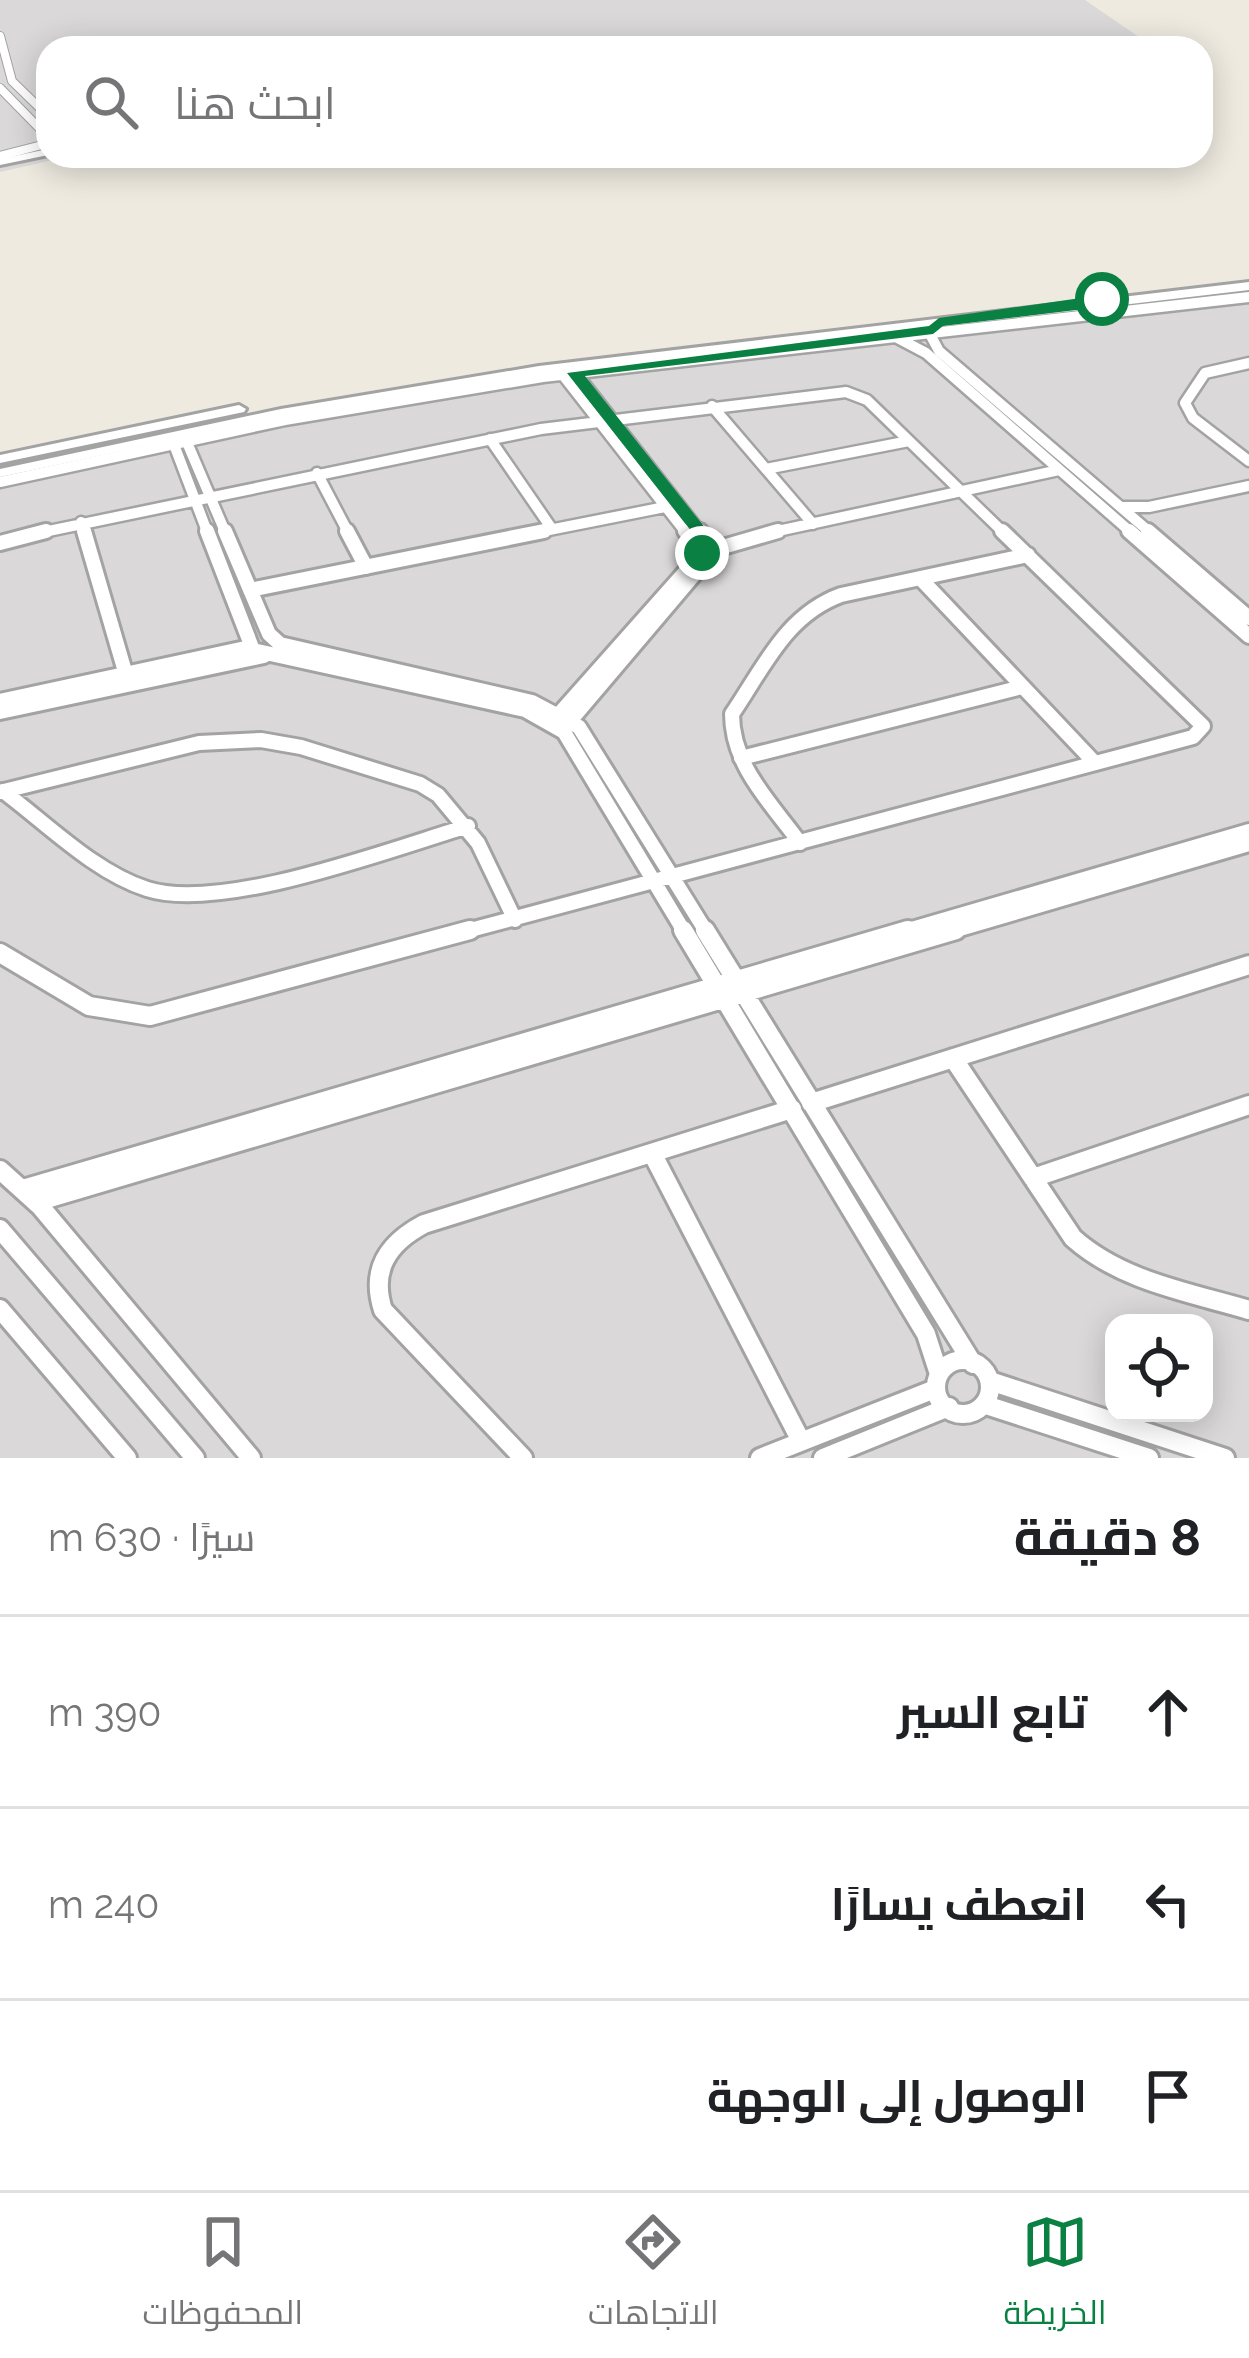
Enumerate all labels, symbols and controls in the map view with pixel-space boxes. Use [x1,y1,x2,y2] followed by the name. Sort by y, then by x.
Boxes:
[36,36,1213,168] search box
[78,69,144,135] icon: search
[174,77,336,130] text: ابحث هنا
[1075,272,1129,326] route start
[675,526,729,580] route end
[1105,1314,1213,1422] map controls
[1105,1314,1213,1422] button: locate
[1014,1507,1201,1567] text: 8 دقيقة
[48,1514,255,1560] text: سيرًا · 630 m
[1135,1679,1201,1745] icon: ahead
[897,1686,1087,1739] text: تابع السير
[48,1689,161,1735] text: 390 m
[1135,1871,1201,1937] icon: left
[831,1878,1087,1931] text: انعطف يسارًا
[48,1881,159,1927] text: 240 m
[1135,2063,1201,2129] icon: arrive
[707,2070,1087,2123] text: الوصول إلى الوجهة
[142,2209,303,2343] tab: المحفوظات
[588,2209,719,2343] tab: الاتجاهات
[1004,2209,1107,2343] tab: الخريطة

